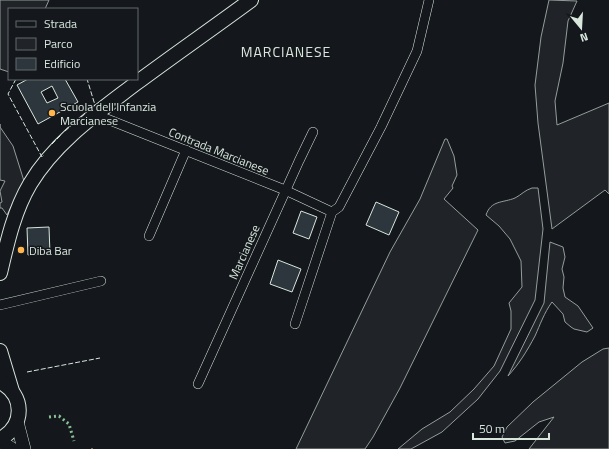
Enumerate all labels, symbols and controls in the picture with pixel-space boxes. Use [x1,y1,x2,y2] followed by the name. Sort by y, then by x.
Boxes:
[8,8,138,80] legend
[561,8,601,48] north arrow
[44,14,77,33] text: Strada
[578,29,590,46] text: N
[44,34,73,53] text: Parco
[241,41,331,62] district label: MARCIANESE
[44,54,80,73] text: Edificio
[60,97,156,130] place label: Scuola dell'Infanzia Marcianese
[47,108,57,118] marker: Scuola dell'Infanzia Marcianese
[166,122,272,180] street label: Contrada Marcianese
[223,222,265,282] street label: Marcianese
[29,241,72,260] place label: Diba Bar
[16,245,26,255] marker: Diba Bar
[473,415,549,441] scale bar
[479,419,505,438] text: 50 m

